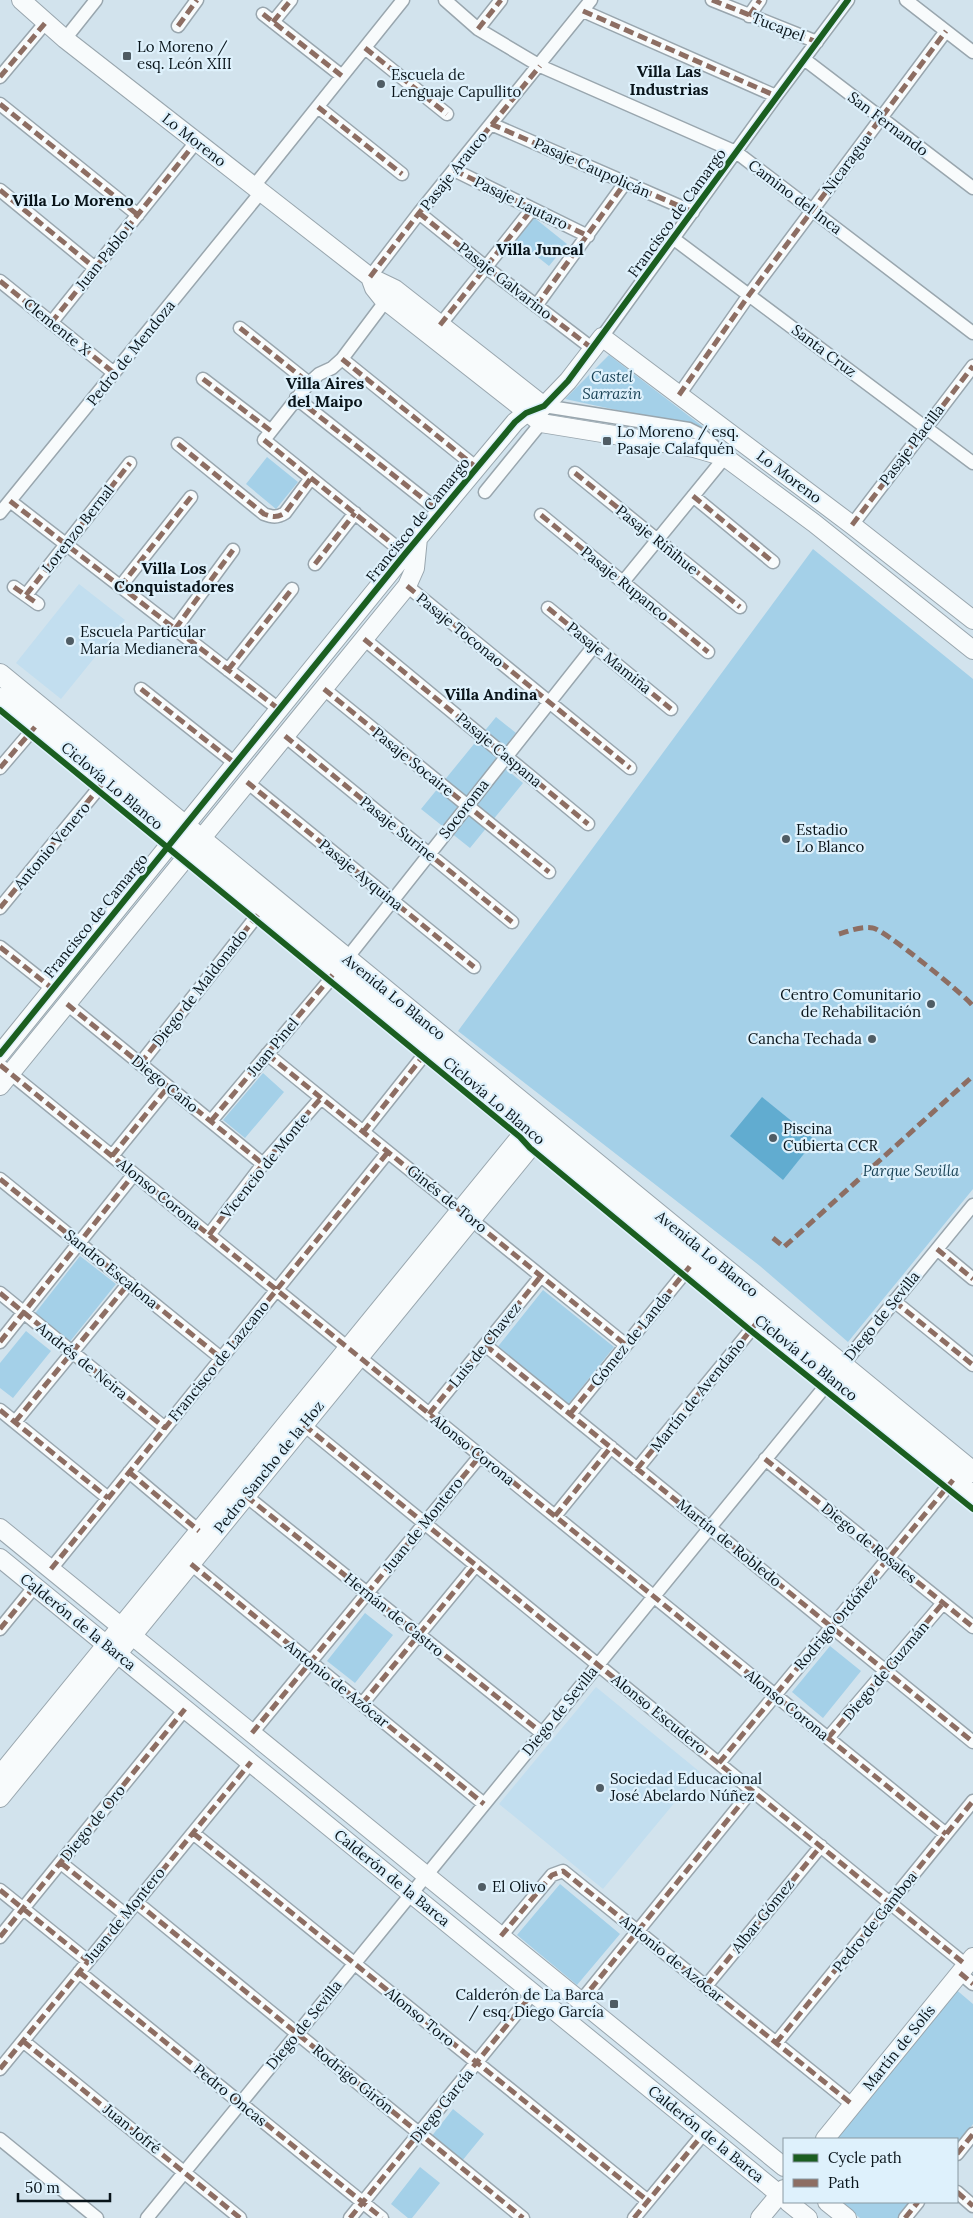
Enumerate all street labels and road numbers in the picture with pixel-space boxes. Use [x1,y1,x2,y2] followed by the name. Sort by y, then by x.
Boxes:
[749,8,807,45] street label: Tucapel
[844,87,932,160] street label: San Fernando
[158,109,230,171] street label: Lo Moreno
[416,127,491,214] street label: Pasaje Arauco
[818,130,876,198] street label: Nicaragua
[531,133,653,202] street label: Pasaje Caupolicán
[623,144,730,281] street label: Francisco de Camargo
[745,155,846,238] street label: Camino del Inca
[471,172,571,233] street label: Pasaje Lautaro
[71,218,138,295] street label: Juan Pablo I
[454,238,556,323] street label: Pasaje Galvarino
[20,294,95,360] street label: Clemente X
[82,296,179,409] street label: Pedro de Mendoza
[788,320,860,381] street label: Santa Cruz
[875,400,948,489] street label: Pasaje Placilla
[753,446,826,507] street label: Lo Moreno
[361,453,474,586] street label: Francisco de Camargo
[37,481,118,576] street label: Lorenzo Bernal
[612,501,702,579] street label: Pasaje Riñihue
[577,542,674,625] street label: Pasaje Rupanco
[413,588,508,671] street label: Pasaje Toconao
[563,618,656,698] street label: Pasaje Mamiña
[453,708,546,791] street label: Pasaje Caspana
[369,723,458,800] street label: Pasaje Socaire
[58,737,167,834] street label: Ciclovía Lo Blanco
[434,775,493,842] street label: Socoroma
[356,792,440,865] street label: Pasaje Surine
[9,798,94,894] street label: Antonio Venero
[315,835,408,915] street label: Pasaje Ayquina
[39,849,152,982] street label: Francisco de Camargo
[148,925,251,1050] street label: Diego de Maldonado
[338,949,450,1044] street label: Avenida Lo Blanco
[242,1014,302,1080] street label: Juan Pinel
[128,1051,203,1116] street label: Diego Caño
[440,1052,549,1149] street label: Ciclovía Lo Blanco
[216,1109,313,1223] street label: Vicencio de Monte
[113,1153,205,1233] street label: Alonso Corona
[403,1161,491,1237] street label: Ginés de Toro
[651,1206,763,1301] street label: Avenida Lo Blanco
[61,1225,162,1312] street label: Sandro Escalona
[840,1267,924,1364] street label: Diego de Sevilla
[586,1287,675,1390] street label: Gómez de Landa
[164,1296,273,1425] street label: Francisco de Lazcano
[444,1298,525,1391] street label: Luis de Chavez
[751,1310,862,1405] street label: Ciclovía Lo Blanco
[32,1317,132,1403] street label: Andrés de Neira
[646,1334,749,1455] street label: Martín de Avendaño
[209,1397,328,1537] street label: Pedro Sancho de la Hoz
[427,1409,519,1489] street label: Alonso Corona
[378,1473,467,1577] street label: Juan de Montero
[673,1495,786,1591] street label: Martín de Robledo
[818,1498,921,1587] street label: Diego de Rosales
[17,1569,140,1674] street label: Calderón de la Barca
[341,1569,448,1661] street label: Hernán de Castro
[790,1570,881,1674] street label: Rodrigo Ordóñez
[839,1617,933,1724] street label: Diego de Guzmán
[281,1635,394,1732] street label: Antonio de Azócar
[518,1662,602,1759] street label: Diego de Sevilla
[741,1664,833,1744] street label: Alonso Corona
[607,1669,711,1758] street label: Alonso Escudero
[56,1781,129,1865] street label: Diego de Oro
[331,1825,454,1930] street label: Calderón de la Barca
[80,1863,169,1967] street label: Juan de Montero
[828,1867,921,1976] street label: Pedro de Gamboa
[726,1875,798,1957] street label: Albar Gómez
[616,1910,729,2007] street label: Antonio de Azócar
[262,1976,346,2073] street label: Diego de Sevilla
[381,1982,459,2051] street label: Alonso Toro
[858,2001,939,2094] street label: Martín de Solís
[309,2040,398,2117] street label: Rodrigo Girón
[190,2059,271,2130] street label: Pedro Oncas
[406,2065,477,2147] street label: Diego García
[645,2081,768,2186] street label: Calderón de la Barca
[99,2099,165,2158] street label: Juan Jofré

